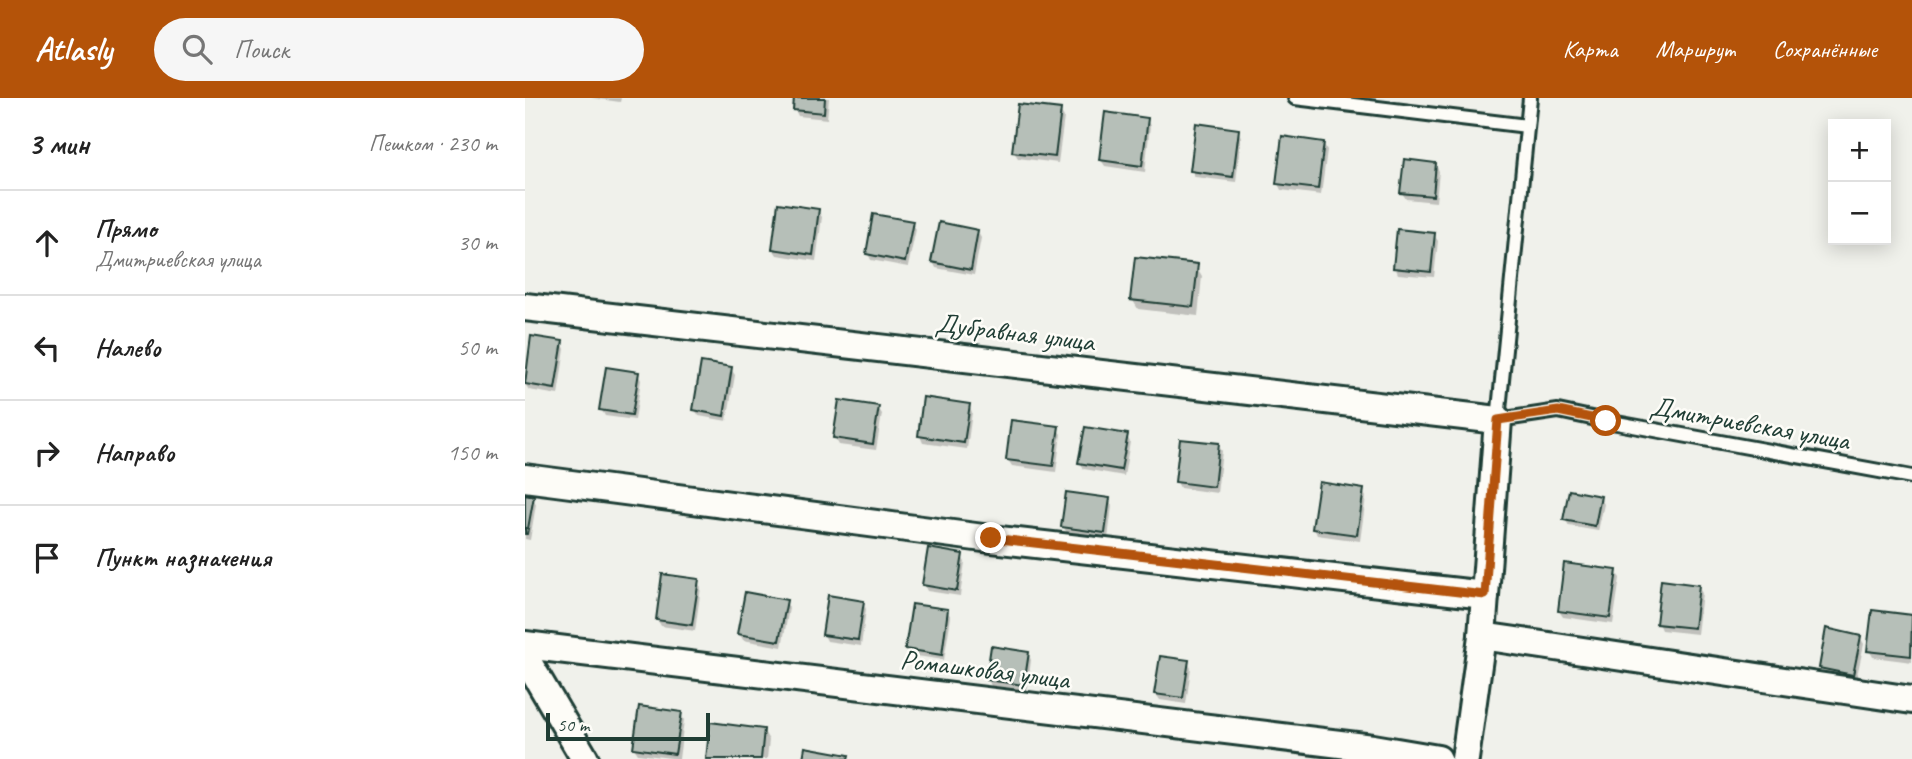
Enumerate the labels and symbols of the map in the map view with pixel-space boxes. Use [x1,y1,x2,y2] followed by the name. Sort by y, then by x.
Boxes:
[933,305,1098,359] street label: Дубравная улица
[1648,388,1854,458] street label: Дмитриевская улица
[1590,405,1621,436] route start
[975,522,1006,553] route end
[898,641,1073,697] street label: Ромашковая улица
[546,710,711,742] scale bar

